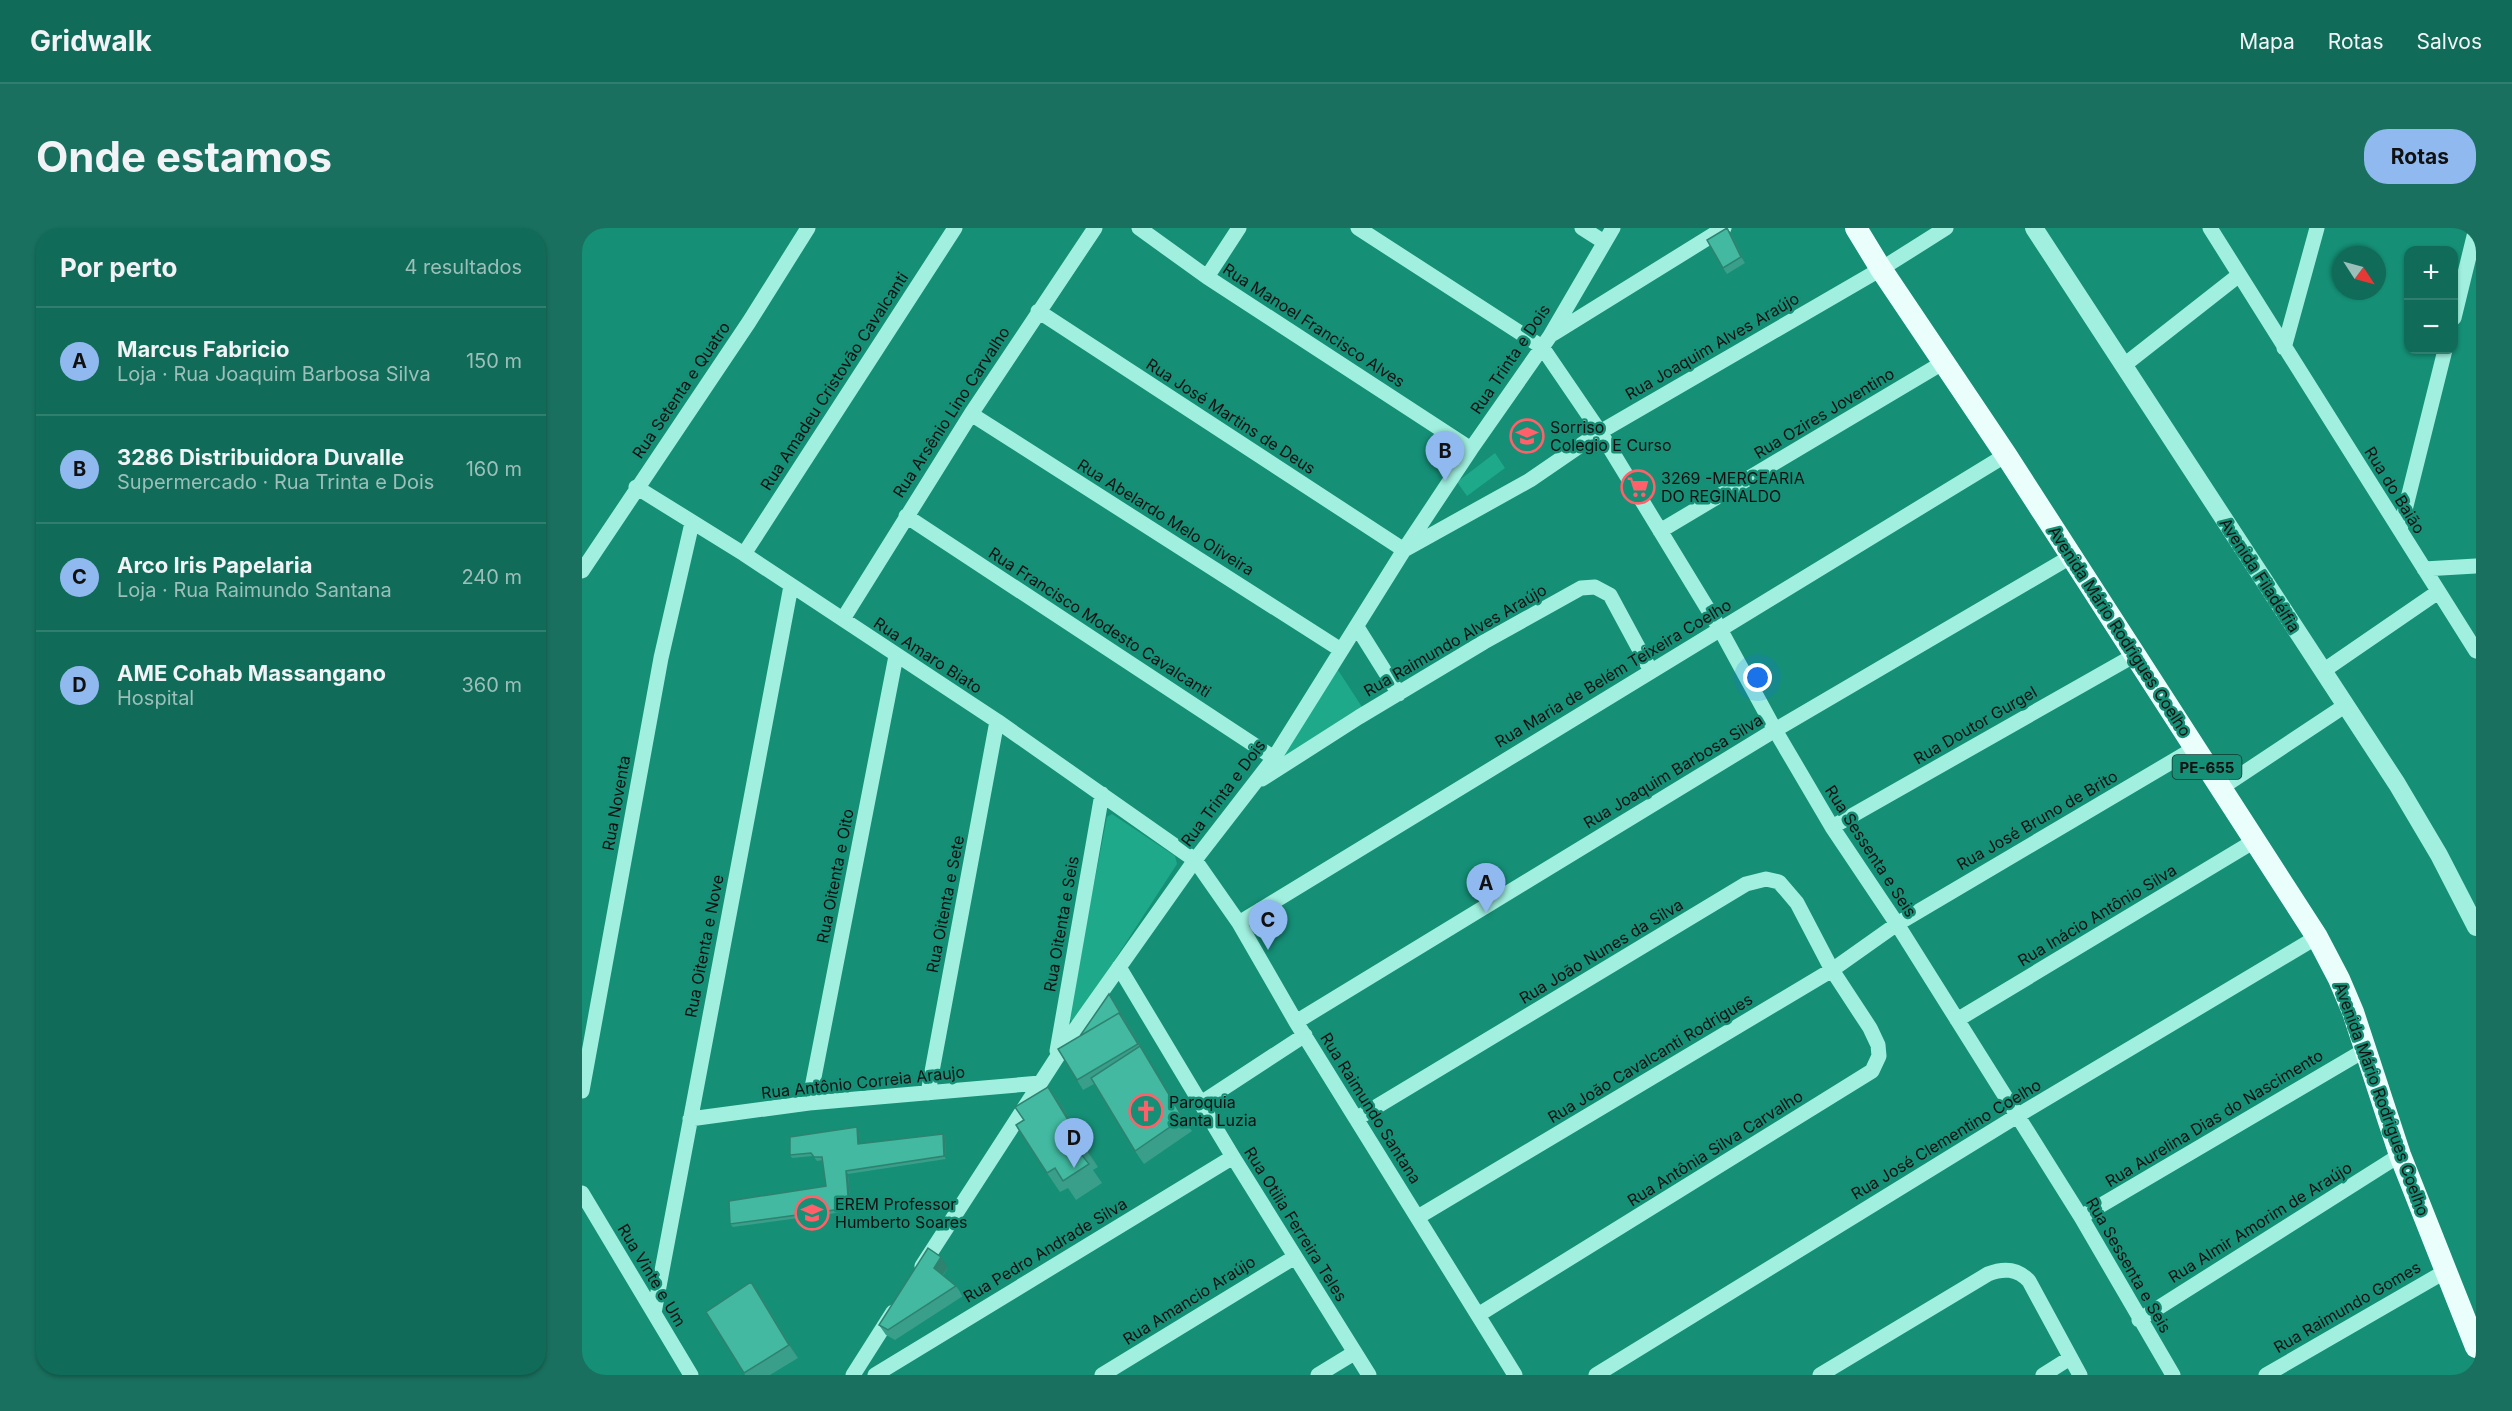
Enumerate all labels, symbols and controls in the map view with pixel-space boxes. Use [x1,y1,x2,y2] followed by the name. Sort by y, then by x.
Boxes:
[30,24,152,58] text: Gridwalk
[2239,29,2295,54] text: Mapa
[2328,29,2383,54] text: Rotas
[2416,29,2482,54] text: Salvos
[2364,129,2476,184] button: Rotas
[36,131,332,182] text: Onde estamos
[2332,246,2386,300] north arrow
[2404,246,2458,354] map controls
[2404,246,2458,300] button: +
[60,252,178,283] text: Por perto
[404,255,522,279] text: 4 resultados
[1219,259,1409,391] street label: Rua Manoel Francisco Alves
[756,268,912,494] street label: Rua Amadeu Cristovão Cavalcanti
[1621,288,1803,404] street label: Rua Joaquim Alves Araújo
[1466,300,1554,418] street label: Rua Trinta e Dois
[2404,300,2458,354] button: −
[628,318,734,462] street label: Rua Setenta e Quatro
[888,323,1014,501] street label: Rua Arsênio Lino Carvalho
[117,336,290,362] text: Marcus Fabricio
[72,349,87,373] text: A
[466,349,522,373] text: 150 m
[1143,354,1319,478] street label: Rua José Martins de Deus
[117,362,431,386] text: Loja · Rua Joaquim Barbosa Silva
[1750,363,1898,463] street label: Rua Ozires Joventino
[1550,417,1672,455] place label: Sorriso Colegio E Curso
[1509,418,1545,454] school or university icon: Sorriso Colegio E Curso
[1426,432,1464,481] pin: B
[2360,443,2430,537] street label: Rua do Baião
[117,444,404,470] text: 3286 Distribuidora Duvalle
[1074,454,1258,580] street label: Rua Abelardo Melo Oliveira
[73,457,86,481] text: B
[466,457,522,481] text: 160 m
[1661,468,1805,506] place label: 3269 -MERCEARIA DO REGINALDO
[1620,469,1656,505] supermarket icon: 3269 -MERCEARIA DO REGINALDO
[117,470,434,494] text: Supermercado · Rua Trinta e Dois
[2216,514,2304,636] street label: Avenida Filadélfia
[2044,522,2196,740] street label: Avenida Mário Rodrigues Coelho
[985,542,1215,702] street label: Rua Francisco Modesto Cavalcanti
[117,552,313,578] text: Arco Iris Papelaria
[72,565,87,589] text: C
[461,565,522,589] text: 240 m
[117,578,392,602] text: Loja · Rua Raimundo Santana
[1360,579,1550,701] street label: Rua Raimundo Alves Araújo
[1491,594,1735,752] street label: Rua Maria de Belém Teixeira Coelho
[870,613,986,697] street label: Rua Amaro Biato
[117,660,386,686] text: AME Cohab Massangano
[1743,663,1772,692] your location
[72,673,87,697] text: D
[461,673,522,697] text: 360 m
[1910,682,2040,768] street label: Rua Doutor Gurgel
[117,686,194,710] text: Hospital
[1580,709,1766,833] street label: Rua Joaquim Barbosa Silva
[1176,736,1270,850] street label: Rua Trinta e Dois
[598,754,634,852] street label: Rua Noventa
[2172,755,2242,779] road number: PE-655
[1953,766,2121,874] street label: Rua José Bruno de Brito
[1821,781,1921,921] street label: Rua Sessenta e Seis
[812,807,858,945] street label: Rua Oitenta e Oito
[922,833,968,975] street label: Rua Oitenta e Sete
[1039,854,1083,994] street label: Rua Oitenta e Seis
[2014,860,2180,970] street label: Rua Inácio Antônio Silva
[1466,864,1506,913] pin: A
[680,873,728,1019] street label: Rua Oitenta e Nove
[1515,894,1687,1008] street label: Rua João Nunes da Silva
[1248,900,1288,950] pin: C
[2330,980,2434,1218] street label: Avenida Mário Rodrigues Coelho
[1544,989,1756,1127] street label: Rua João Cavalcanti Rodrigues
[1316,1029,1426,1187] street label: Rua Raimundo Santana
[2101,1045,2327,1191] street label: Rua Aurelina Dias do Nascimento
[760,1061,966,1103] street label: Rua Antônio Correia Araujo
[1847,1074,2045,1204] street label: Rua José Clementino Coelho
[1623,1086,1807,1210] street label: Rua Antônia Silva Carvalho
[1169,1092,1257,1130] place label: Paroquia Santa Luzia
[1128,1093,1164,1129] church icon: Paroquia Santa Luzia
[1054,1118,1094,1168] pin: D
[1240,1143,1352,1305] street label: Rua Otilia Ferreira Teles
[2165,1157,2355,1287] street label: Rua Almir Amorim de Araújo
[960,1193,1130,1307] street label: Rua Pedro Andrade Silva
[835,1194,967,1232] place label: EREM Professor Humberto Soares
[2082,1194,2176,1336] street label: Rua Sessenta e Seis
[794,1195,830,1231] school or university icon: EREM Professor Humberto Soares
[613,1220,691,1330] street label: Rua Vinte e Um
[1119,1251,1259,1349] street label: Rua Amancio Araújo
[2270,1257,2424,1357] street label: Rua Raimundo Gomes

